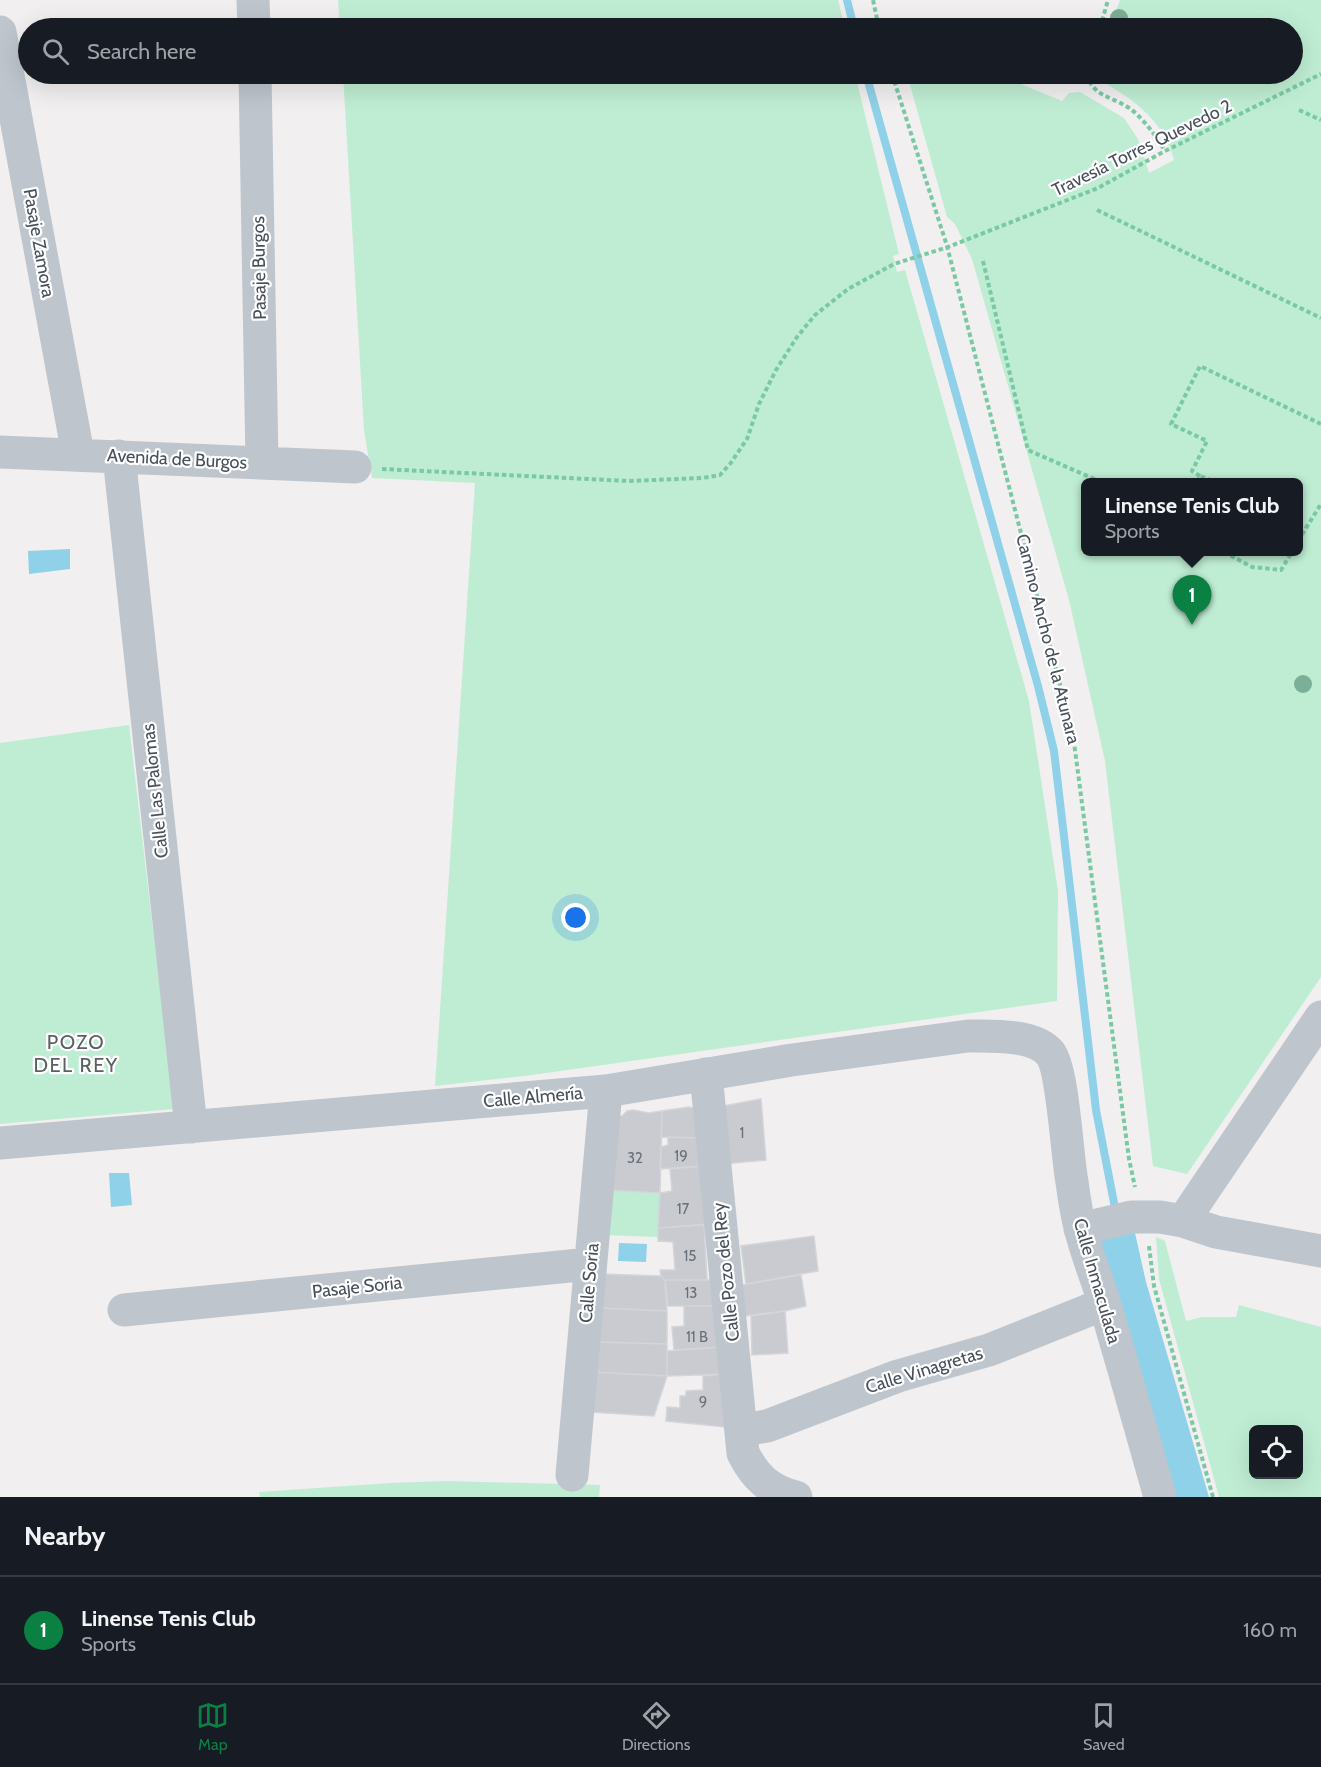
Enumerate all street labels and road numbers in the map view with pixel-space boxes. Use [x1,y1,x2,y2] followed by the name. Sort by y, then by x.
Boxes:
[1048,95,1236,201] street label: Travesía Torres Quevedo 2
[19,187,59,299] street label: Pasaje Zamora
[247,216,271,320] street label: Pasaje Burgos
[106,444,248,474] street label: Avenida de Burgos
[1011,532,1085,747] street label: Camino Ancho de la Atunara
[137,723,173,859] street label: Calle Las Palomas
[482,1082,584,1112] street label: Calle Almería
[708,1201,744,1343] street label: Calle Pozo del Rey
[1069,1216,1126,1347] street label: Calle Inmaculada
[575,1242,603,1324] street label: Calle Soria
[311,1271,403,1303] street label: Pasaje Soria
[863,1342,985,1398] street label: Calle Vinagretas

